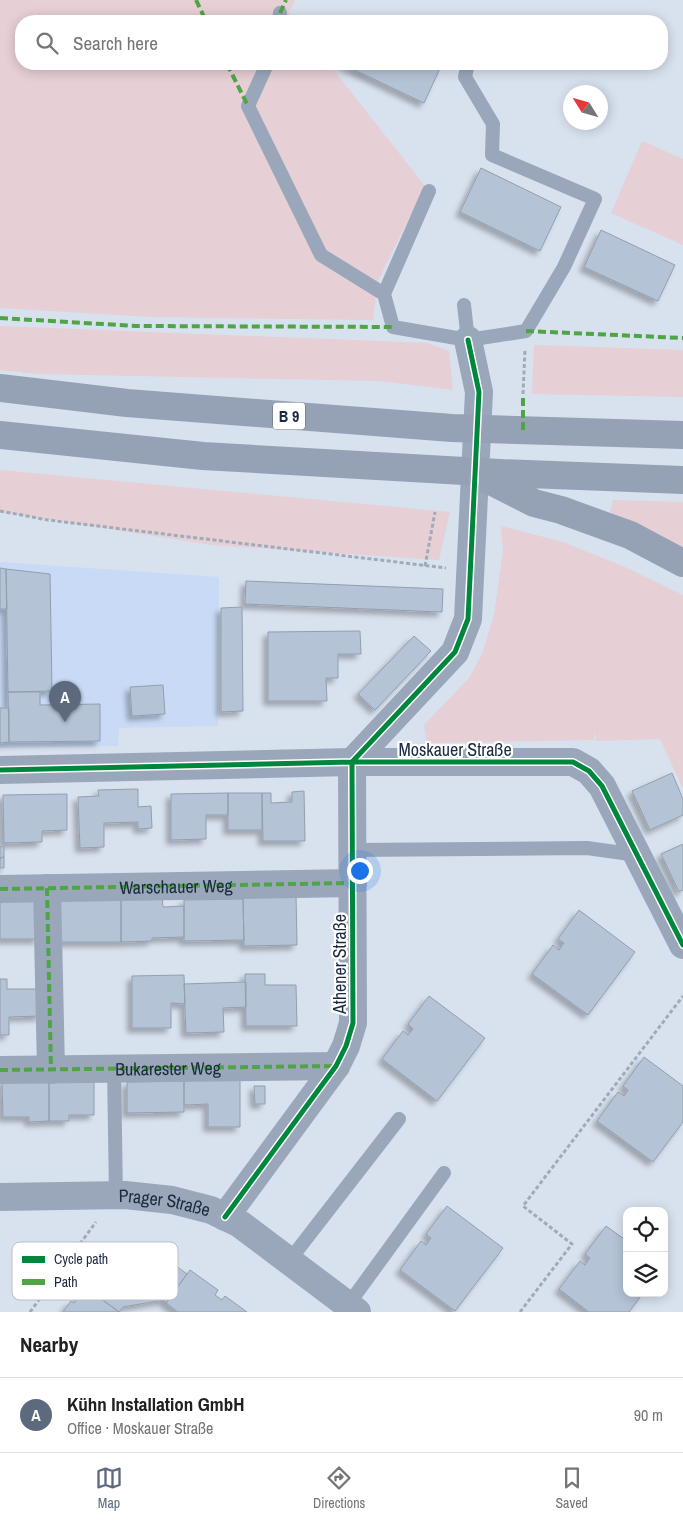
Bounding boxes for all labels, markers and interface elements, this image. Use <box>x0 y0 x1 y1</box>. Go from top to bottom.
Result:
search box <box>15 15 668 70</box>
icon: search <box>33 29 61 57</box>
text: Search here <box>73 30 158 56</box>
north arrow <box>563 85 608 130</box>
road number: B 9 <box>273 402 305 430</box>
pin: A <box>49 681 81 722</box>
street label: Moskauer Straße <box>398 737 512 762</box>
your location <box>347 858 373 884</box>
street label: Warschauer Weg <box>119 873 234 899</box>
street label: Athener Straße <box>327 914 352 1015</box>
street label: Bukarester Weg <box>115 1055 222 1081</box>
street label: Prager Straße <box>118 1182 213 1222</box>
map controls <box>623 1207 668 1297</box>
button: locate <box>623 1207 668 1252</box>
legend <box>12 1242 178 1300</box>
text: Cycle path <box>54 1250 108 1268</box>
button: layers <box>623 1252 668 1297</box>
text: Path <box>54 1273 78 1291</box>
text: Nearby <box>20 1330 78 1359</box>
text: Kühn Installation GmbH <box>67 1391 244 1417</box>
text: A <box>31 1404 41 1426</box>
text: 90 m <box>634 1404 663 1426</box>
text: Office · Moskauer Straße <box>67 1417 213 1439</box>
tab: Map <box>95 1464 123 1512</box>
tab: Directions <box>313 1464 365 1512</box>
tab: Saved <box>555 1464 588 1512</box>

